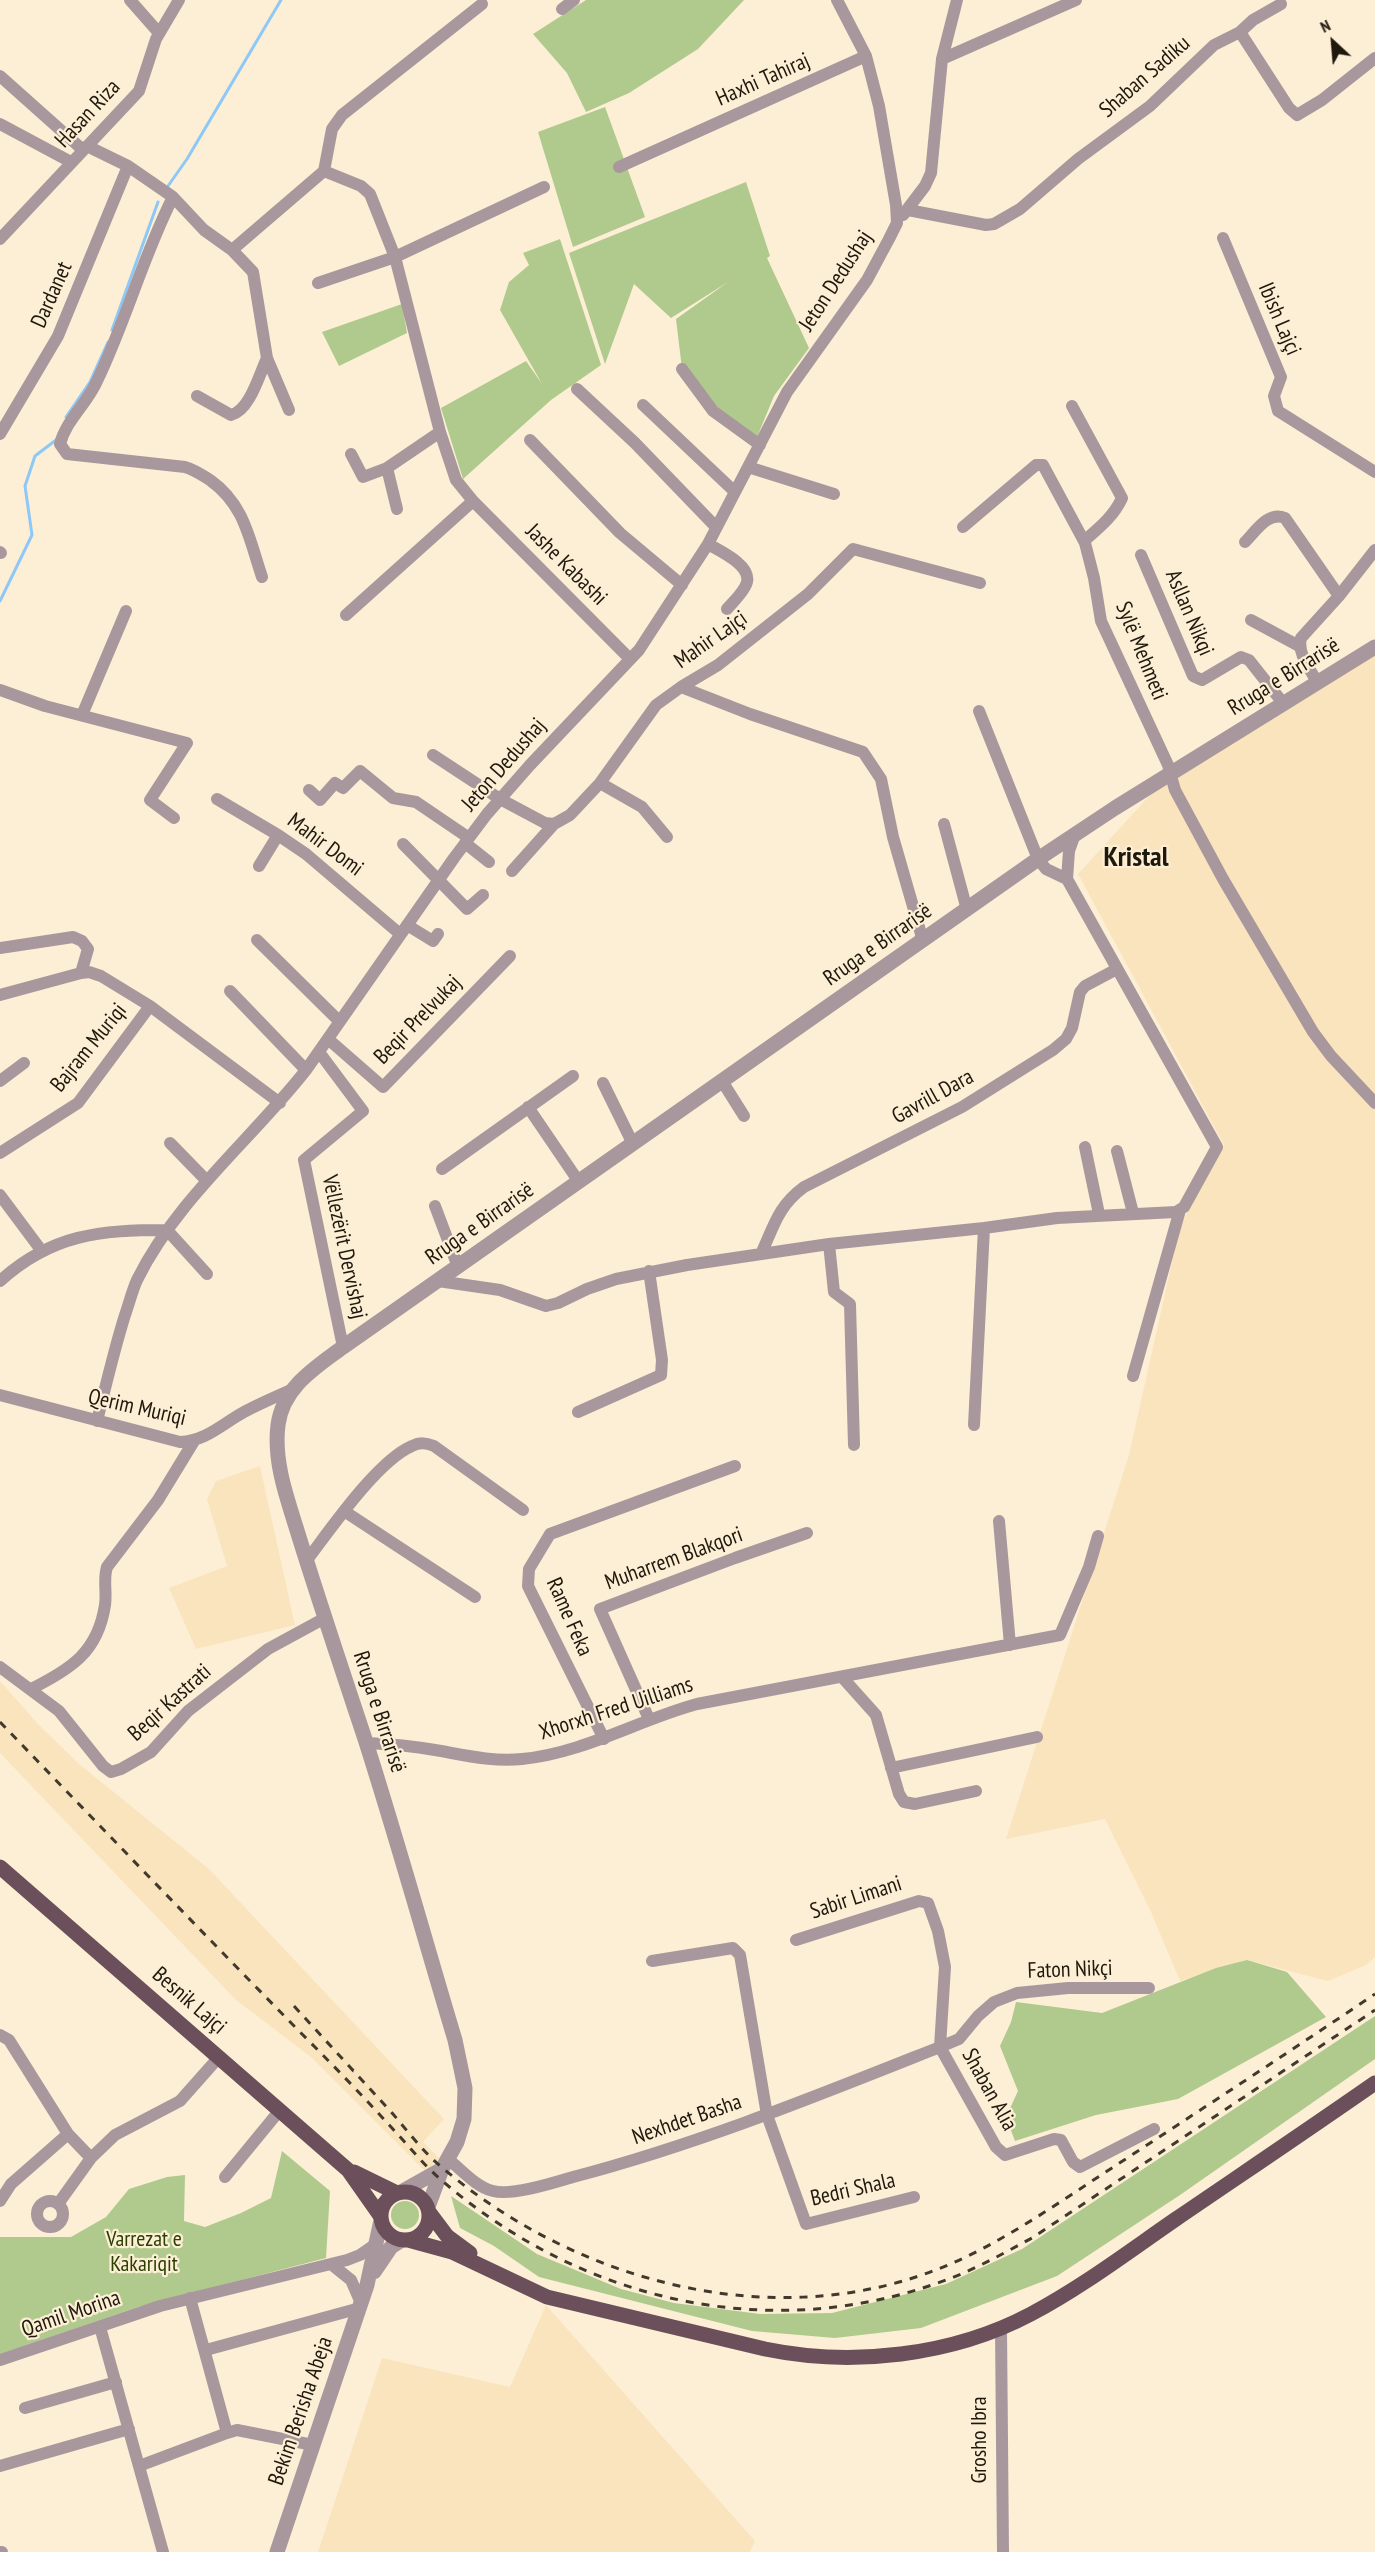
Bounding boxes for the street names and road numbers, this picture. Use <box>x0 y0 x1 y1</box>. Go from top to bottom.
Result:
street label: Shaban Sadiku <box>1094 31 1196 123</box>
street label: Haxhi Tahiraj <box>712 48 814 112</box>
street label: Hasan Riza <box>50 75 126 153</box>
street label: Jeton Dedushaj <box>794 226 878 336</box>
street label: Dardanet <box>26 258 78 332</box>
street label: Ibish Lajçi <box>1252 279 1306 359</box>
street label: Jashe Kabashi <box>520 519 612 611</box>
street label: Asllan Nikqi <box>1159 566 1219 660</box>
street label: Sylë Mehmeti <box>1109 598 1173 704</box>
street label: Mahir Lajçi <box>669 605 753 675</box>
street label: Rruga e Birrarisë <box>1224 632 1344 722</box>
street label: Jeton Dedushaj <box>456 713 552 817</box>
street label: Mahir Domi <box>282 808 368 882</box>
street label: Rruga e Birrarisë <box>819 898 937 992</box>
street label: Beqir Prelvukaj <box>369 970 467 1070</box>
street label: Bajram Muriqi <box>45 998 133 1098</box>
street label: Gavrill Dara <box>888 1064 978 1130</box>
street label: Vëllezërit Dervishaj <box>316 1173 372 1321</box>
street label: Rruga e Birrarisë <box>421 1177 539 1271</box>
street label: Qerim Muriqi <box>86 1384 188 1432</box>
street label: Muharrem Blakqori <box>602 1522 746 1596</box>
street label: Rame Feka <box>540 1574 598 1660</box>
street label: Rruga e Birrarisë <box>347 1648 411 1776</box>
street label: Beqir Kastrati <box>123 1659 217 1747</box>
street label: Xhorxh Fred Uilliams <box>536 1672 696 1746</box>
street label: Sabir Limani <box>807 1871 905 1925</box>
street label: Faton Nikçi <box>1027 1955 1113 1985</box>
street label: Besnik Lajçi <box>147 1962 231 2040</box>
street label: Shaban Alia <box>956 2044 1022 2136</box>
street label: Nexhdet Basha <box>629 2089 745 2151</box>
street label: Bedri Shala <box>808 2167 898 2213</box>
street label: Qamil Morina <box>18 2285 124 2343</box>
street label: Bekim Berisha Abeja <box>263 2333 339 2489</box>
street label: Grosho Ibra <box>967 2396 993 2484</box>

